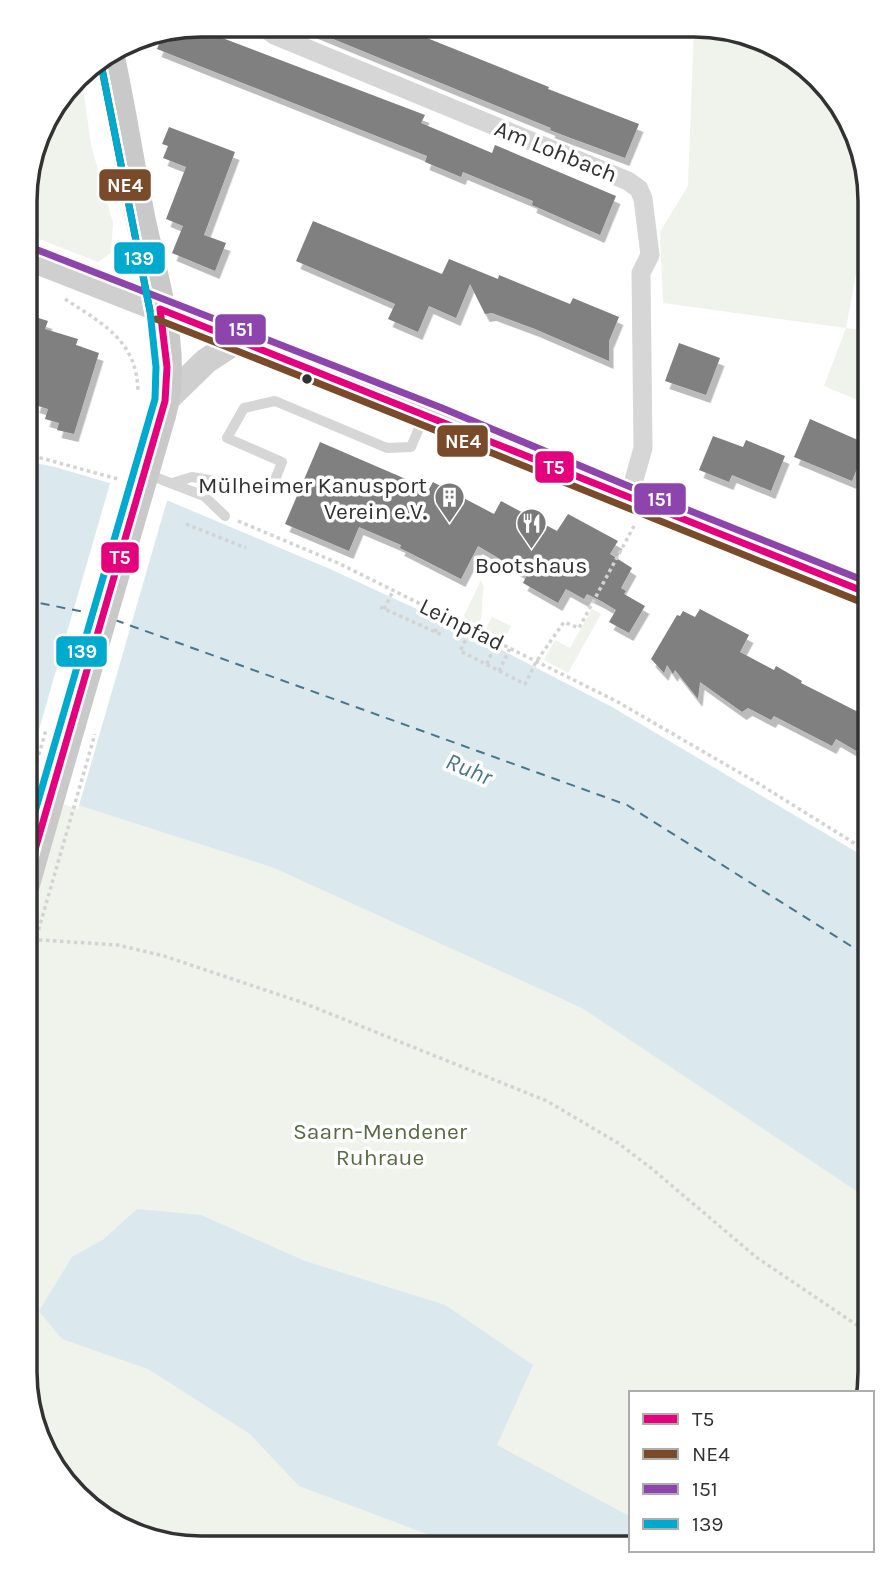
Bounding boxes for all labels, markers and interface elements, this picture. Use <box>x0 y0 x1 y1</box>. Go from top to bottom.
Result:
street label: Am Lohbach <box>491 115 621 188</box>
line badge: NE4 <box>98 168 152 202</box>
text: NE4 <box>107 175 144 197</box>
line badge: 139 <box>113 241 166 275</box>
text: 139 <box>124 248 154 270</box>
line badge: 151 <box>214 313 267 346</box>
text: 151 <box>229 319 253 341</box>
unlabelled marker <box>300 372 314 386</box>
line badge: NE4 <box>436 424 489 458</box>
text: NE4 <box>445 431 482 453</box>
line badge: T5 <box>534 450 575 484</box>
text: T5 <box>543 457 565 479</box>
place label: Mülheimer Kanusport Verein e.V. <box>198 472 427 525</box>
building icon: Mülheimer Kanusport Verein e.V. <box>433 481 467 525</box>
line badge: 151 <box>633 482 687 516</box>
text: 151 <box>648 489 672 511</box>
restaurant icon: Bootshaus <box>514 507 548 551</box>
line badge: T5 <box>100 541 140 574</box>
text: T5 <box>109 547 131 569</box>
place label: Bootshaus <box>475 552 587 579</box>
street label: Leinpfad <box>415 592 509 657</box>
line badge: 139 <box>55 635 108 668</box>
text: 139 <box>67 641 97 663</box>
water label: Ruhr <box>442 747 497 791</box>
park label: Saarn-Mendener Ruhraue <box>293 1118 468 1171</box>
legend <box>629 1391 874 1552</box>
text: T5 <box>692 1407 714 1431</box>
text: NE4 <box>692 1442 730 1466</box>
text: 151 <box>692 1477 718 1501</box>
text: 139 <box>692 1512 724 1536</box>

